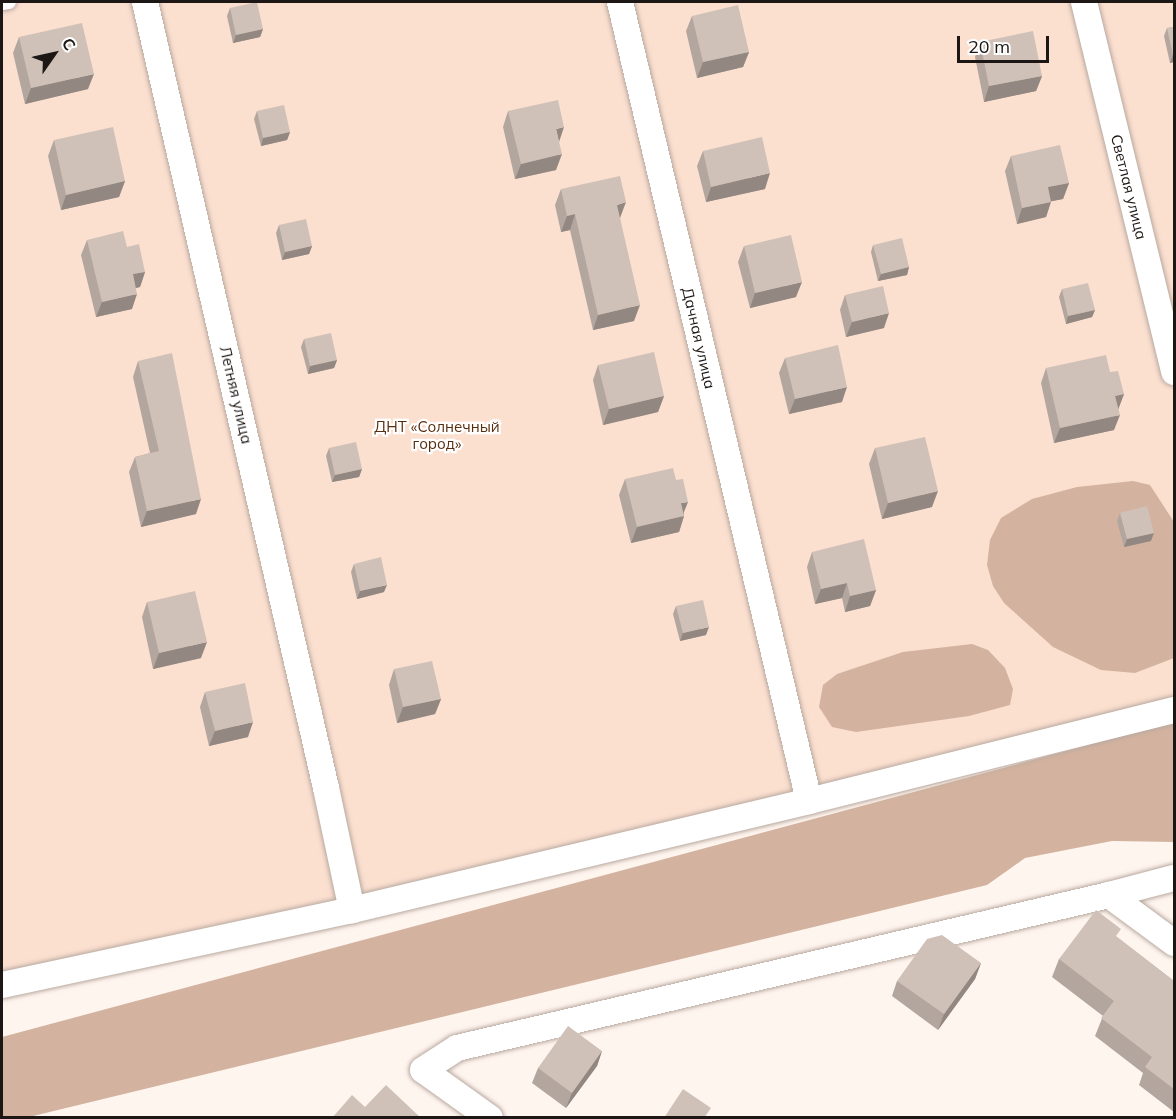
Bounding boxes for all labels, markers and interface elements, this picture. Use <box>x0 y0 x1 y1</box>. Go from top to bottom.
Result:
north arrow <box>24 24 84 84</box>
scale bar <box>960 24 1052 62</box>
text: С <box>58 34 80 54</box>
text: 20 m <box>968 35 1010 58</box>
street label: Светлая улица <box>1107 133 1151 241</box>
street label: Дачная улица <box>679 286 719 390</box>
street label: Летняя улица <box>216 344 256 446</box>
park label: ДНТ «Солнечный город» <box>374 417 500 452</box>

